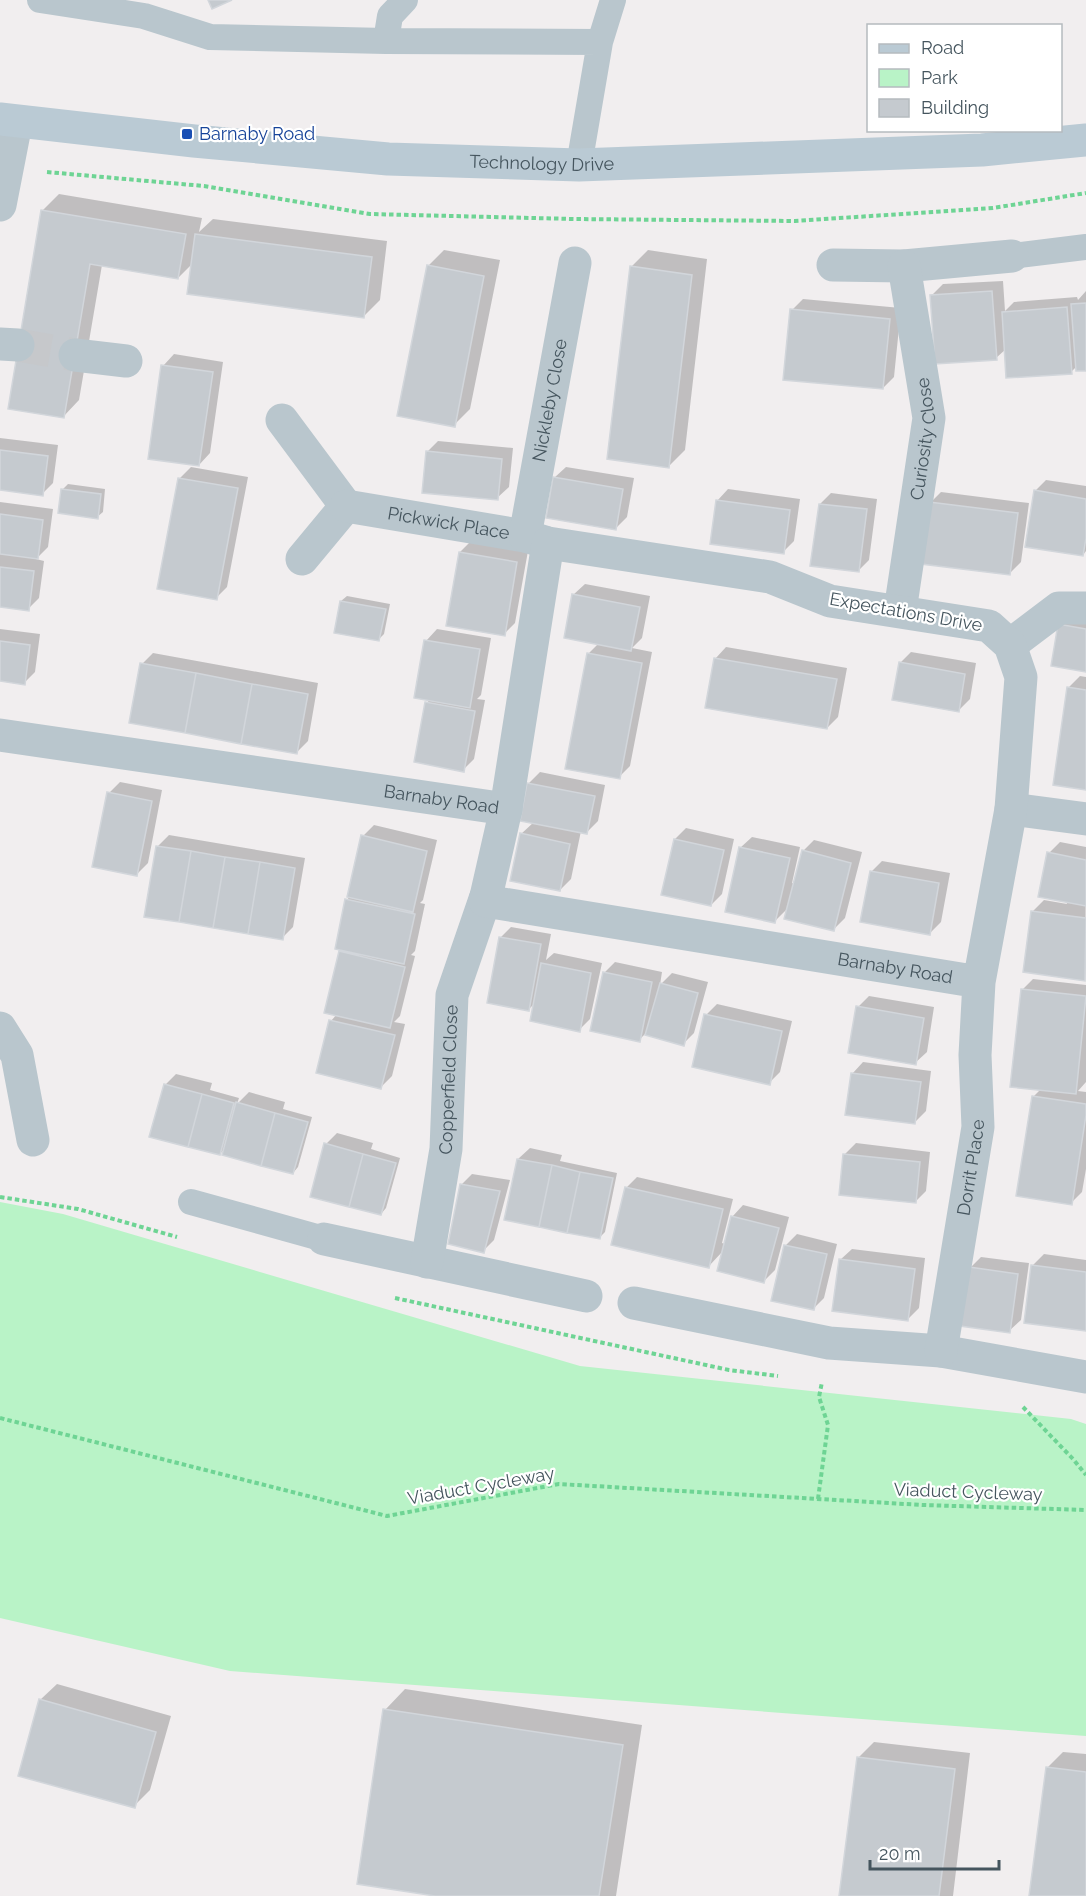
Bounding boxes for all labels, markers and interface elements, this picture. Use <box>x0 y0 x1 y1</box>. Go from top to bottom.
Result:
legend <box>867 24 1062 132</box>
text: Road <box>921 37 964 58</box>
text: Park <box>921 67 958 88</box>
text: Building <box>921 97 989 118</box>
place label: Barnaby Road <box>199 123 315 144</box>
marker: Barnaby Road <box>180 127 194 141</box>
street label: Technology Drive <box>469 151 615 175</box>
street label: Nickleby Close <box>528 337 571 463</box>
street label: Curiosity Close <box>906 376 940 502</box>
street label: Pickwick Place <box>386 502 512 543</box>
street label: Expectations Drive <box>828 588 985 635</box>
street label: Barnaby Road <box>382 780 500 818</box>
street label: Barnaby Road <box>836 948 954 988</box>
street label: Copperfield Close <box>435 1004 462 1155</box>
street label: Dorrit Place <box>953 1119 988 1217</box>
street label: Viaduct Cycleway <box>406 1462 556 1509</box>
street label: Viaduct Cycleway <box>893 1478 1043 1505</box>
scale bar <box>870 1833 999 1871</box>
text: 20 m <box>879 1843 921 1864</box>

